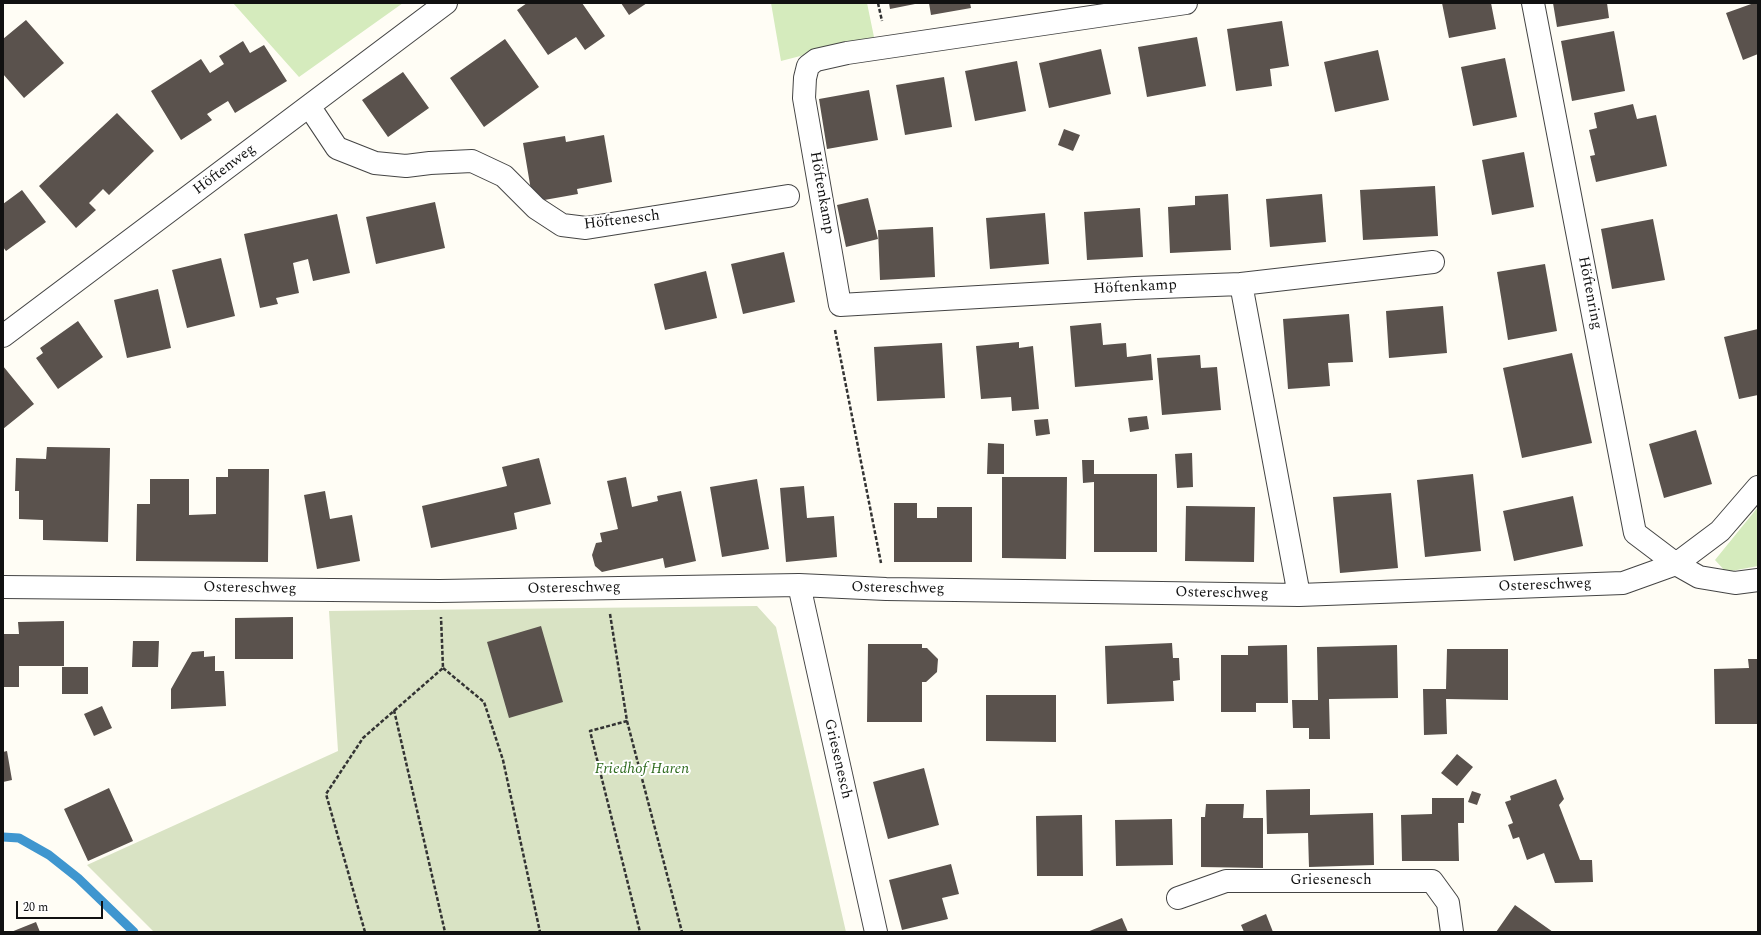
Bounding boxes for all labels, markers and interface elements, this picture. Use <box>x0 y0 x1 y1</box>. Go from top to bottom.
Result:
street label: Höftenweg <box>190 141 260 199</box>
street label: Höftenkamp <box>805 150 837 236</box>
street label: Höftenesch <box>583 207 661 235</box>
street label: Höftenring <box>1573 255 1605 331</box>
street label: Höftenkamp <box>1093 277 1177 299</box>
street label: Ostereschweg <box>1498 575 1592 597</box>
street label: Ostereschweg <box>203 579 297 599</box>
street label: Ostereschweg <box>527 579 621 599</box>
street label: Ostereschweg <box>851 579 945 599</box>
street label: Ostereschweg <box>1175 584 1269 604</box>
street label: Griesenesch <box>819 717 855 801</box>
park label: Friedhof Haren <box>595 761 689 779</box>
street label: Griesenesch <box>1290 872 1372 890</box>
scale bar <box>18 893 105 919</box>
text: 20 m <box>23 898 48 917</box>

